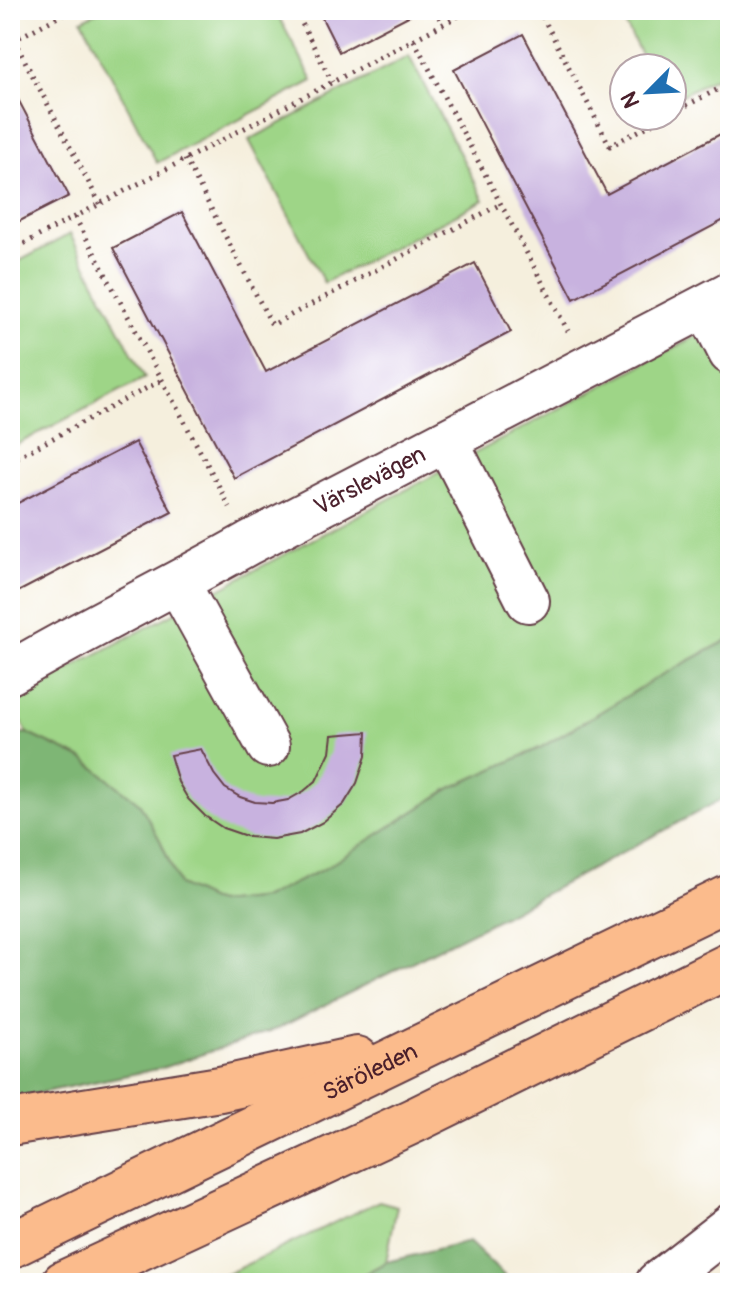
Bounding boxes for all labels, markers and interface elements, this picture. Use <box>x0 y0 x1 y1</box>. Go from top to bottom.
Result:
north arrow <box>608 52 688 132</box>
text: N <box>615 87 646 112</box>
street label: Värslevägen <box>309 440 431 522</box>
street label: Säröleden <box>318 1037 422 1107</box>

